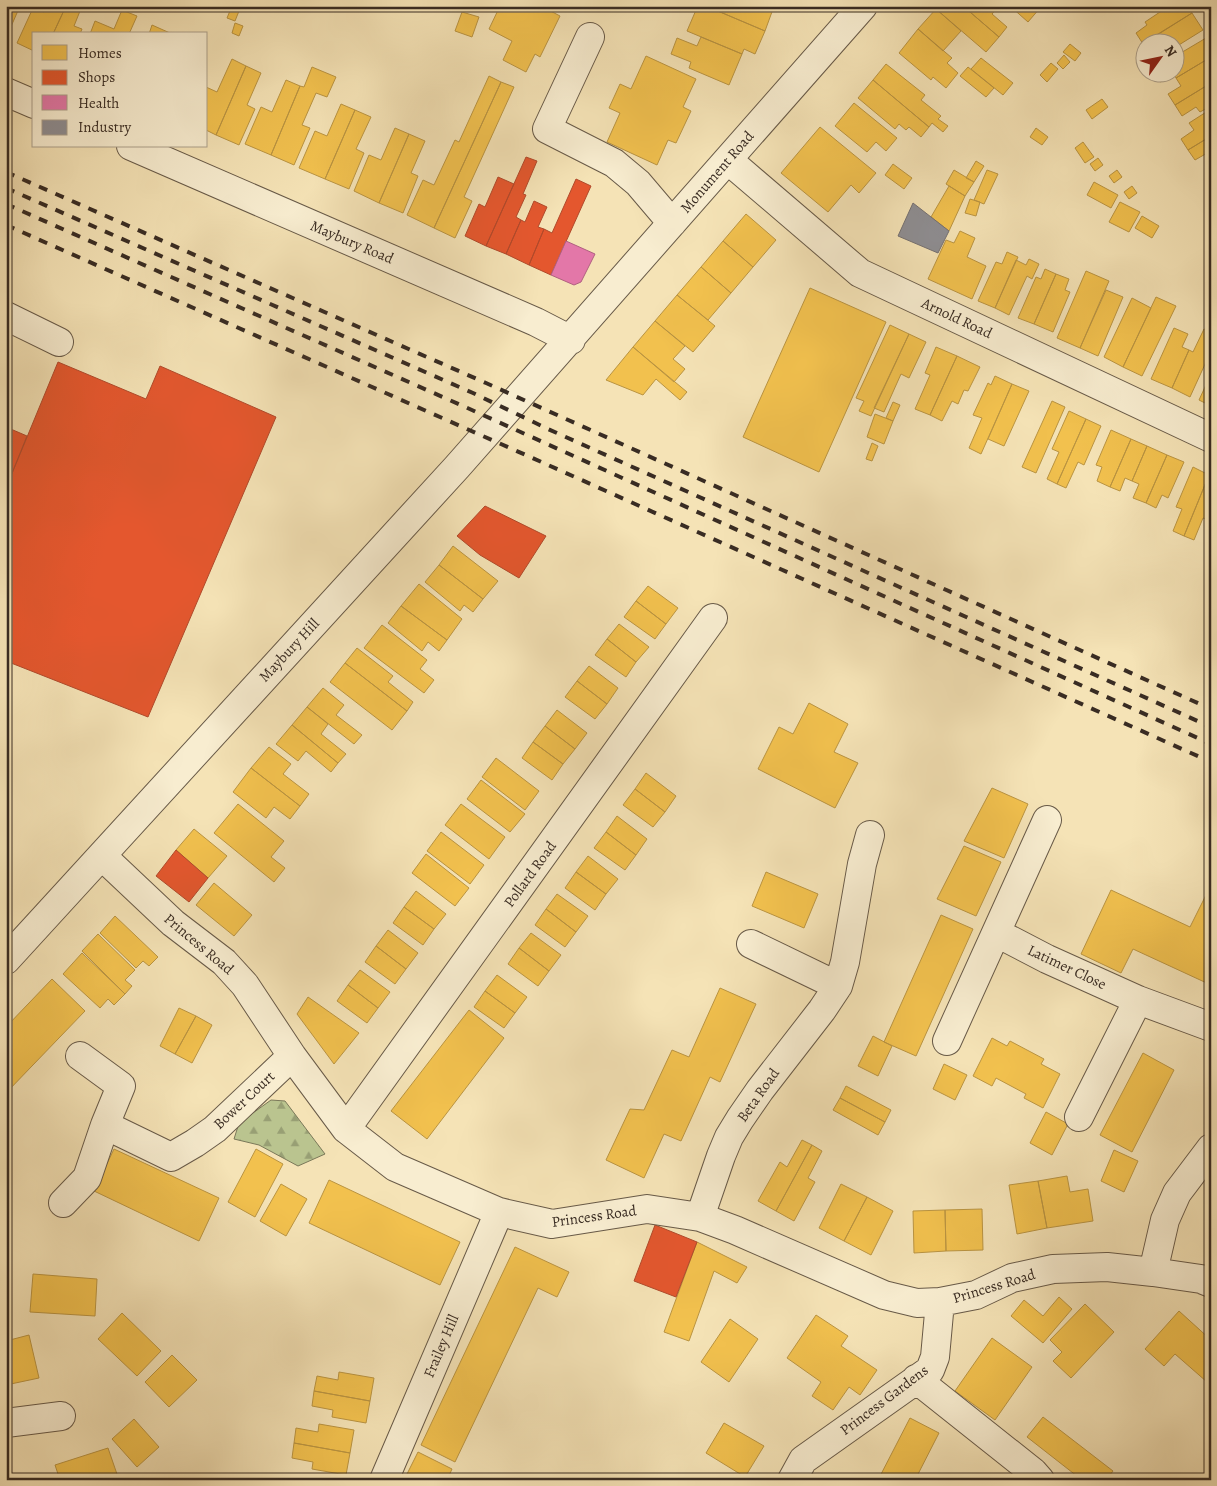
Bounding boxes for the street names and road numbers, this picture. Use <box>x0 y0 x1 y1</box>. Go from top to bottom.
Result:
street label: Monument Road <box>676 126 759 217</box>
street label: Maybury Road <box>307 215 398 269</box>
street label: Arnold Road <box>918 292 996 343</box>
street label: Maybury Hill <box>254 614 324 686</box>
street label: Pollard Road <box>499 836 561 911</box>
street label: Princess Road <box>160 909 239 980</box>
street label: Latimer Close <box>1024 940 1110 994</box>
street label: Beta Road <box>732 1063 784 1126</box>
street label: Bower Court <box>209 1066 279 1134</box>
street label: Princess Road <box>550 1200 639 1232</box>
street label: Princess Road <box>950 1264 1039 1308</box>
street label: Frailey Hill <box>419 1311 463 1381</box>
street label: Princess Gardens <box>836 1360 932 1440</box>

